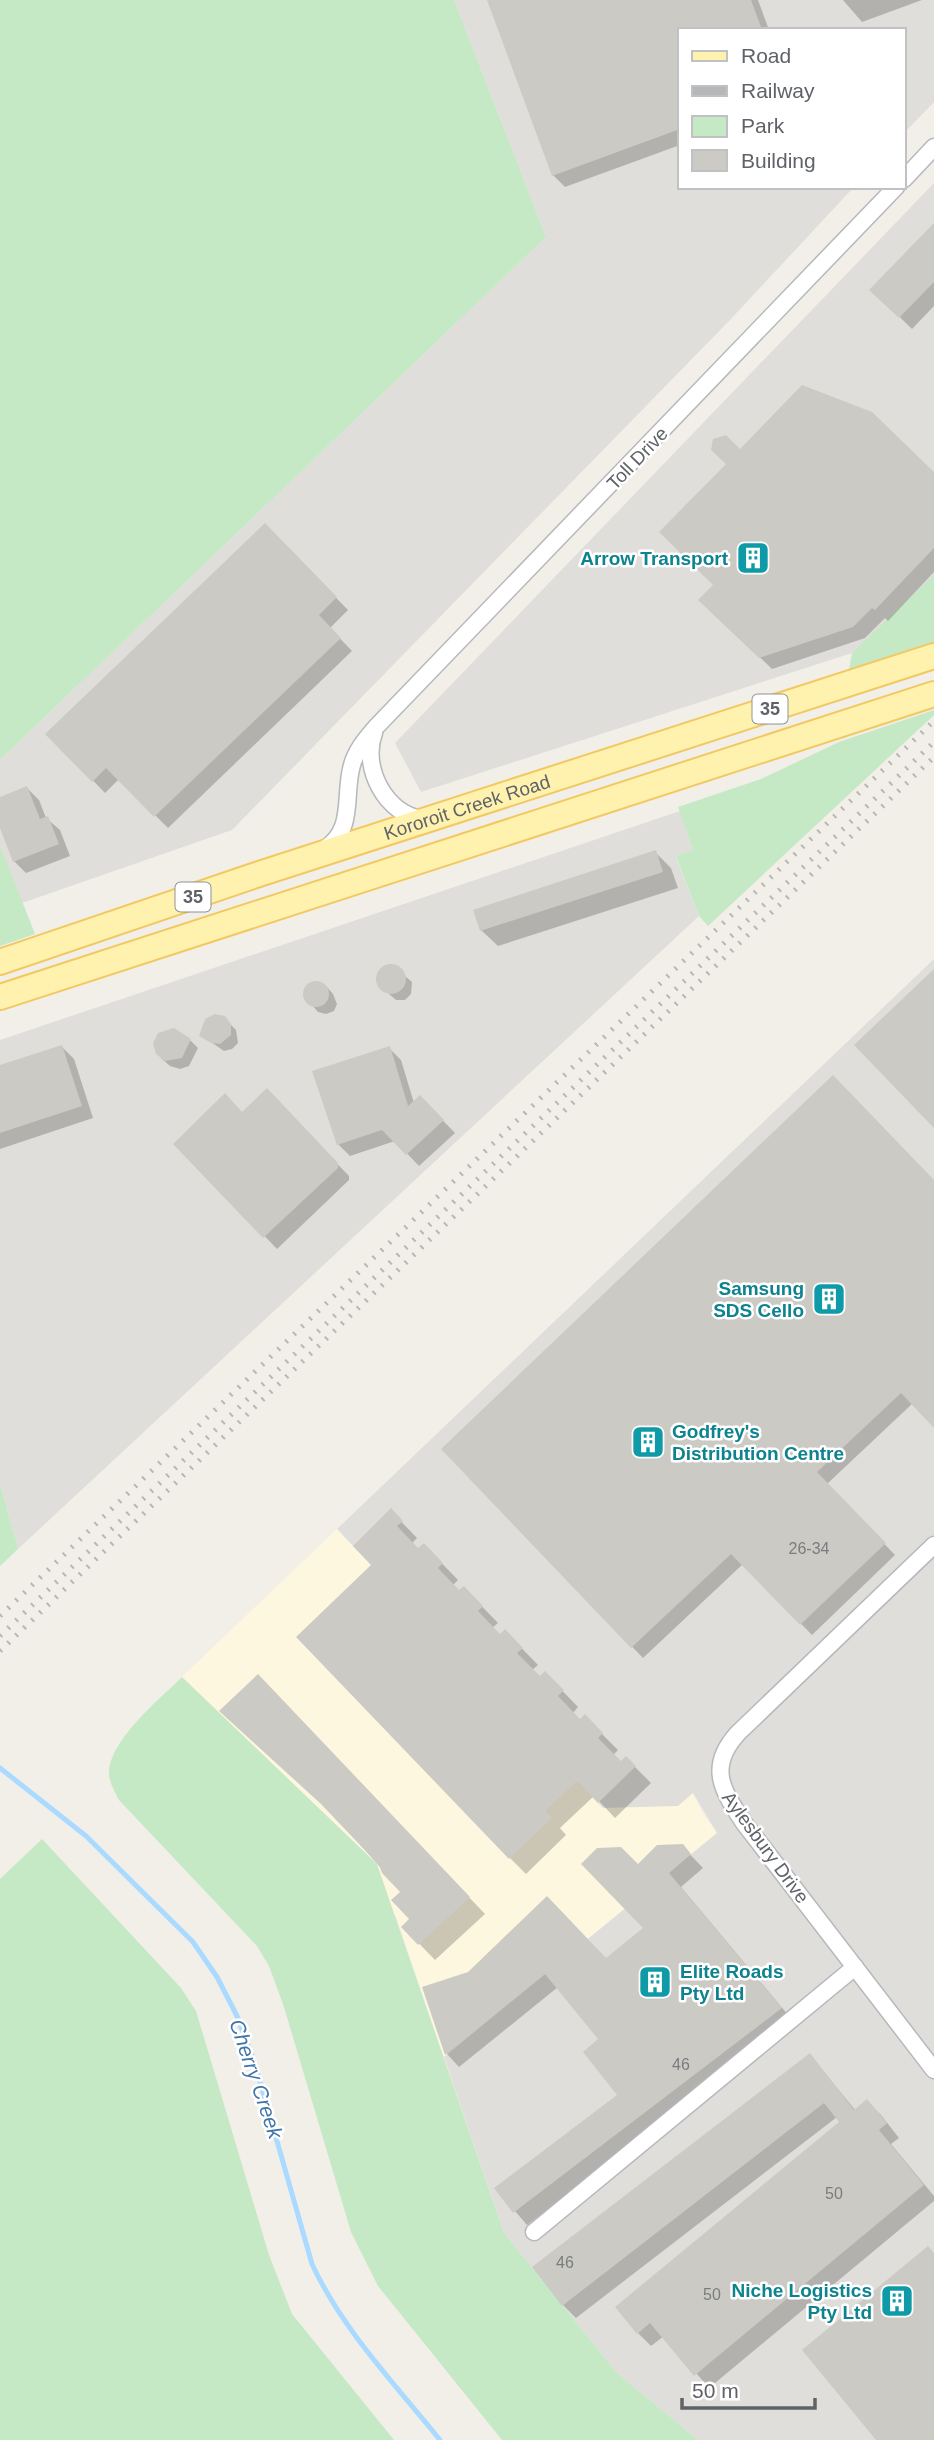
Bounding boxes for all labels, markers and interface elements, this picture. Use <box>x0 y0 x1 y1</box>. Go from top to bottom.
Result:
legend <box>678 28 906 189</box>
text: Road <box>741 44 791 67</box>
text: Railway <box>741 79 815 102</box>
text: Park <box>741 114 785 137</box>
text: Building <box>741 149 816 172</box>
street label: Toll Drive <box>603 423 672 494</box>
building icon: Arrow Transport <box>734 539 772 577</box>
place label: Arrow Transport <box>580 548 729 569</box>
road number: 35 <box>752 694 788 724</box>
street label: Kororoit Creek Road <box>381 771 553 844</box>
road number: 35 <box>176 882 210 912</box>
place label: Samsung SDS Cello <box>713 1278 804 1321</box>
building icon: Samsung SDS Cello <box>810 1280 848 1318</box>
place label: Godfrey's Distribution Centre <box>672 1421 844 1464</box>
building icon: Godfrey's Distribution Centre <box>629 1423 667 1461</box>
house number: 26-34 <box>789 1540 830 1557</box>
street label: Aylesbury Drive <box>718 1787 813 1907</box>
place label: Elite Roads Pty Ltd <box>680 1961 783 2004</box>
building icon: Elite Roads Pty Ltd <box>636 1963 674 2001</box>
water label: Cherry Creek <box>225 2016 288 2143</box>
house number: 46 <box>672 2056 690 2073</box>
house number: 50 <box>825 2185 843 2202</box>
house number: 46 <box>556 2254 574 2271</box>
place label: Niche Logistics Pty Ltd <box>732 2280 872 2323</box>
building icon: Niche Logistics Pty Ltd <box>878 2282 916 2320</box>
house number: 50 <box>703 2286 721 2303</box>
scale bar <box>682 2366 815 2410</box>
text: 50 m <box>692 2379 739 2402</box>

